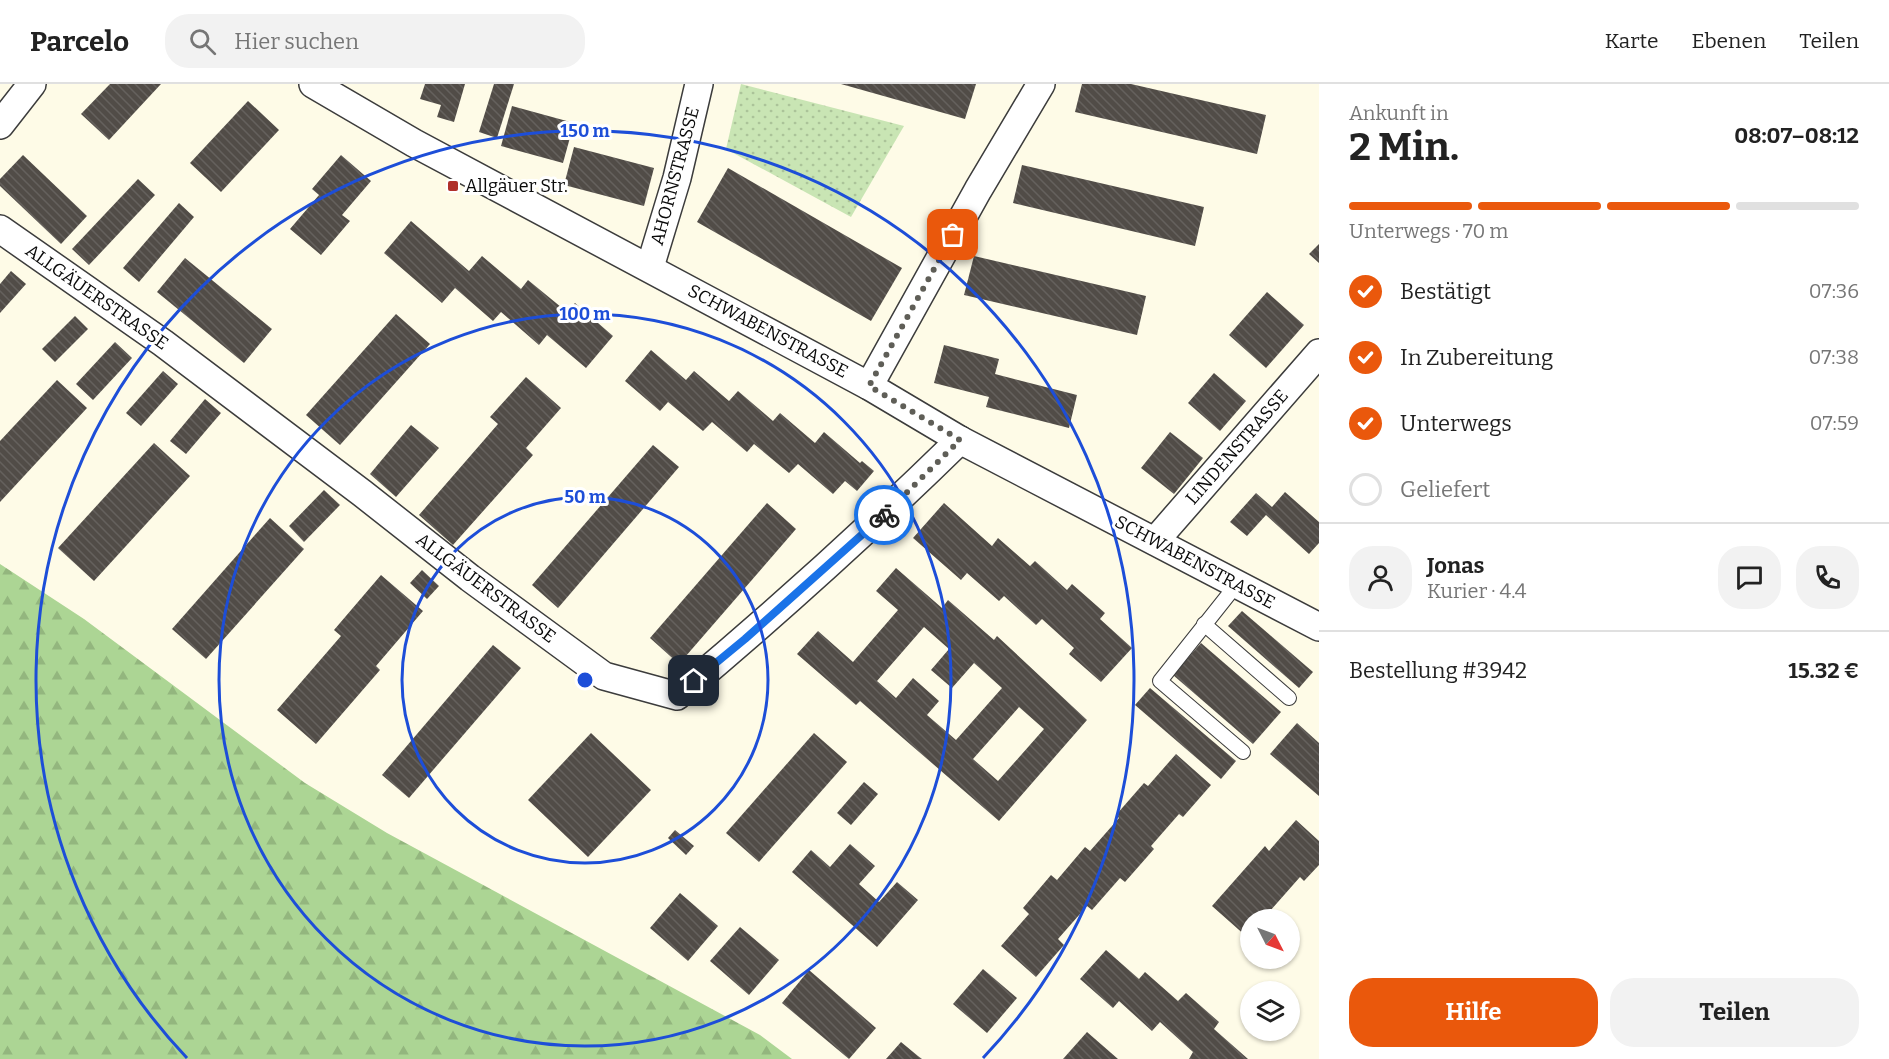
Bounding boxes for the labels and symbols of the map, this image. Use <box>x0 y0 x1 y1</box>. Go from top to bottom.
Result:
street label: AHORNSTRASSE <box>646 104 704 248</box>
text: 150 m <box>560 120 610 142</box>
place label: Allgäuer Str. <box>465 175 568 197</box>
marker: Allgäuer Str. <box>446 179 460 193</box>
pin <box>927 209 978 260</box>
street label: ALLGÄUERSTRASSE <box>21 239 173 355</box>
street label: SCHWABENSTRASSE <box>684 279 852 383</box>
text: 100 m <box>559 303 611 325</box>
street label: LINDENSTRASSE <box>1181 385 1293 509</box>
courier <box>854 485 914 545</box>
text: 50 m <box>564 486 606 508</box>
street label: SCHWABENSTRASSE <box>1111 510 1279 614</box>
street label: ALLGÄUERSTRASSE <box>412 528 560 648</box>
pin <box>668 655 719 706</box>
centre of rings <box>575 670 595 690</box>
north arrow <box>1240 909 1300 969</box>

